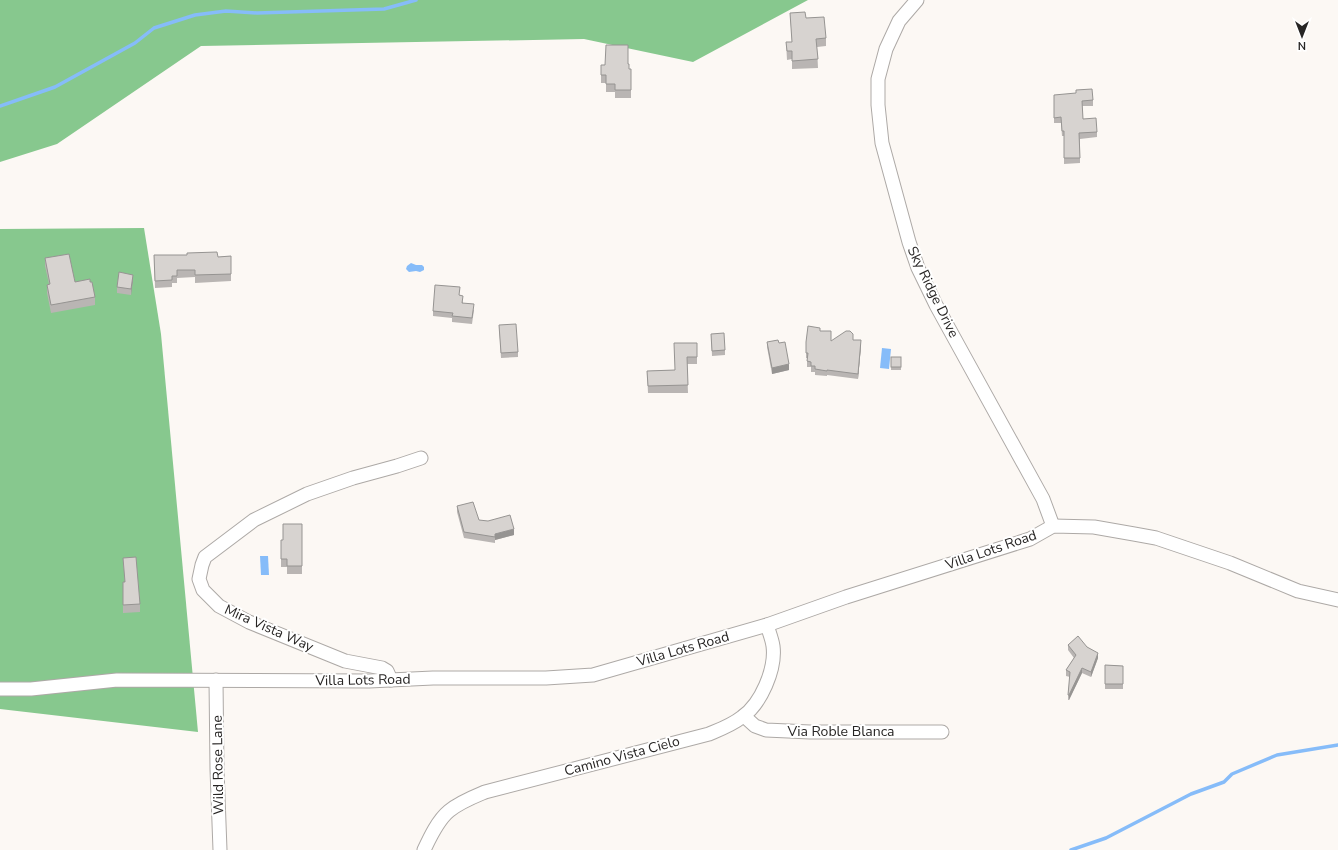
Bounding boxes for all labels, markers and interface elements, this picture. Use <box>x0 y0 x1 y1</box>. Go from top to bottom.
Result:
north arrow <box>1282 16 1322 56</box>
text: N <box>1298 38 1306 53</box>
street label: Sky Ridge Drive <box>903 243 963 341</box>
street label: Villa Lots Road <box>942 526 1039 575</box>
street label: Mira Vista Way <box>221 600 317 656</box>
street label: Villa Lots Road <box>634 627 731 672</box>
street label: Villa Lots Road <box>314 670 411 690</box>
street label: Wild Rose Lane <box>208 715 228 815</box>
street label: Via Roble Blanca <box>786 722 895 741</box>
street label: Camino Vista Cielo <box>562 731 682 781</box>

